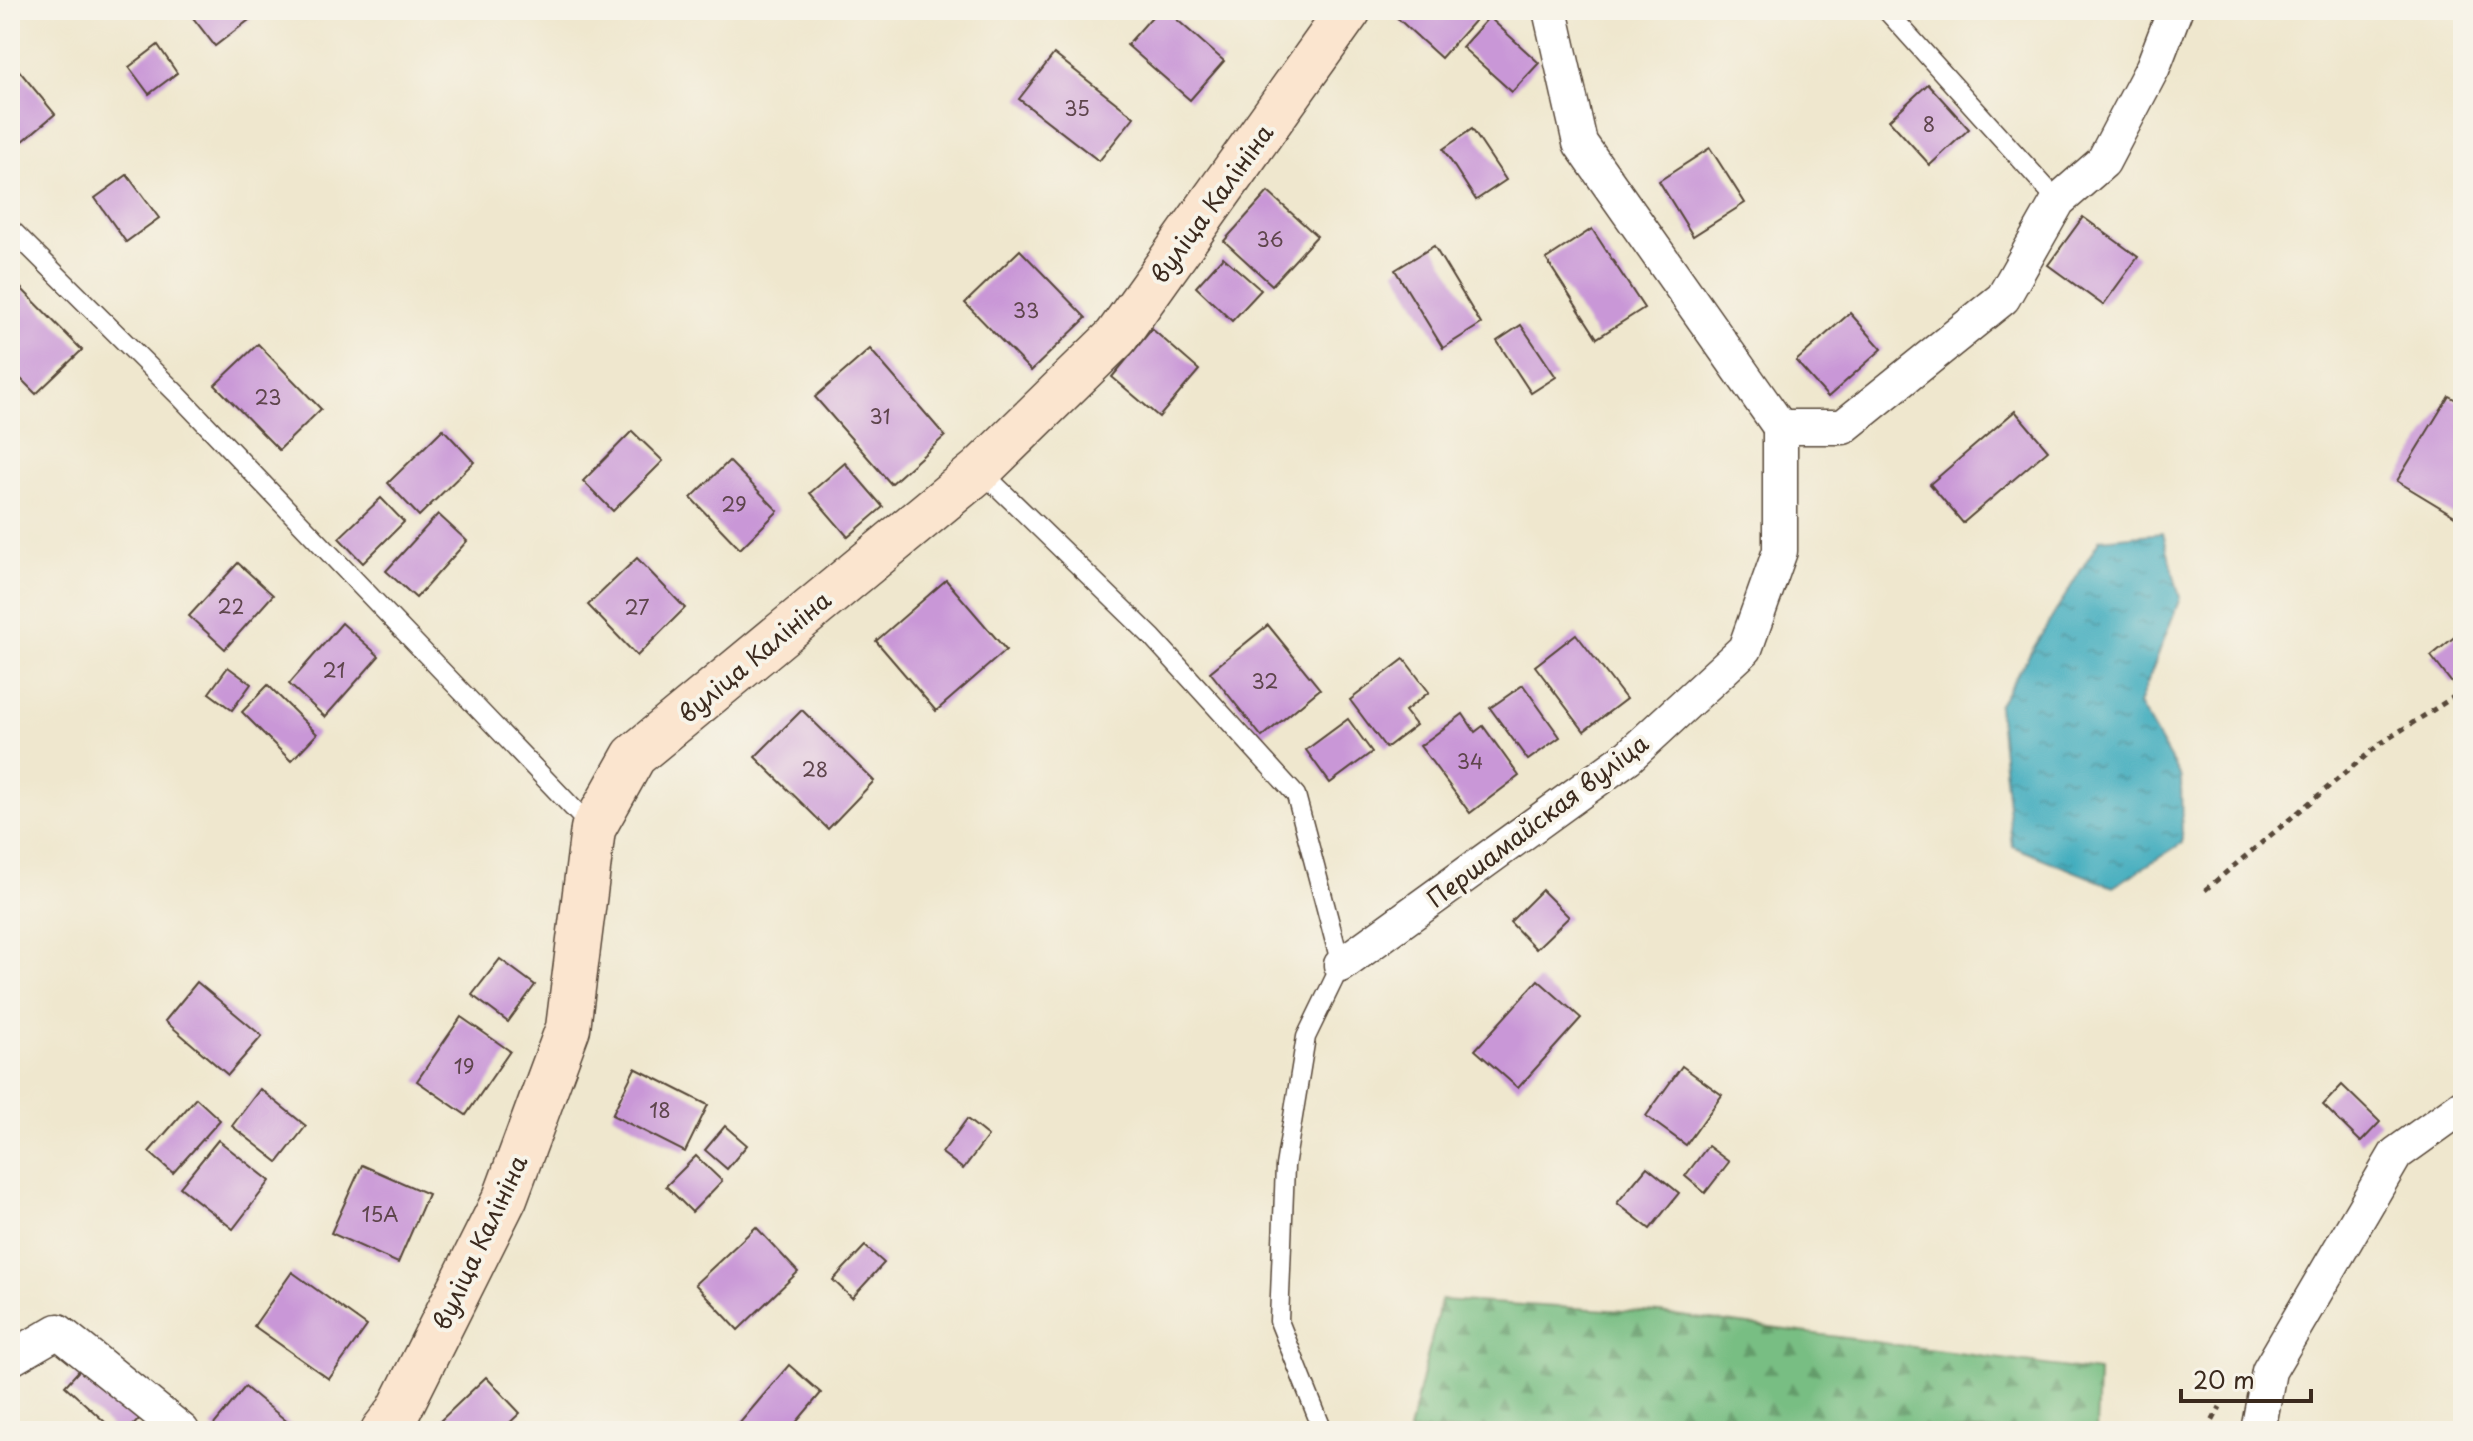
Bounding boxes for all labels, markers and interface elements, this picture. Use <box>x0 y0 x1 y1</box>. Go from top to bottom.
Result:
house number: 35 <box>1064 93 1090 123</box>
house number: 8 <box>1923 109 1935 139</box>
street label: вуліца Калініна <box>1141 116 1281 290</box>
house number: 36 <box>1256 224 1284 254</box>
house number: 33 <box>1013 295 1039 325</box>
house number: 23 <box>254 382 282 412</box>
house number: 31 <box>870 401 890 431</box>
house number: 29 <box>721 489 747 519</box>
street label: вуліца Калініна <box>670 581 838 731</box>
house number: 22 <box>218 591 244 621</box>
house number: 27 <box>625 592 649 622</box>
house number: 21 <box>322 655 346 685</box>
house number: 32 <box>1252 666 1278 696</box>
street label: Першамайская вуліца <box>1419 724 1656 915</box>
house number: 34 <box>1457 746 1483 776</box>
house number: 28 <box>802 754 828 784</box>
house number: 19 <box>454 1051 474 1081</box>
house number: 18 <box>649 1095 671 1125</box>
street label: вуліца Калініна <box>423 1149 535 1335</box>
house number: 15А <box>361 1199 399 1229</box>
scale bar <box>2181 1353 2311 1403</box>
text: 20 m <box>2193 1361 2255 1397</box>

